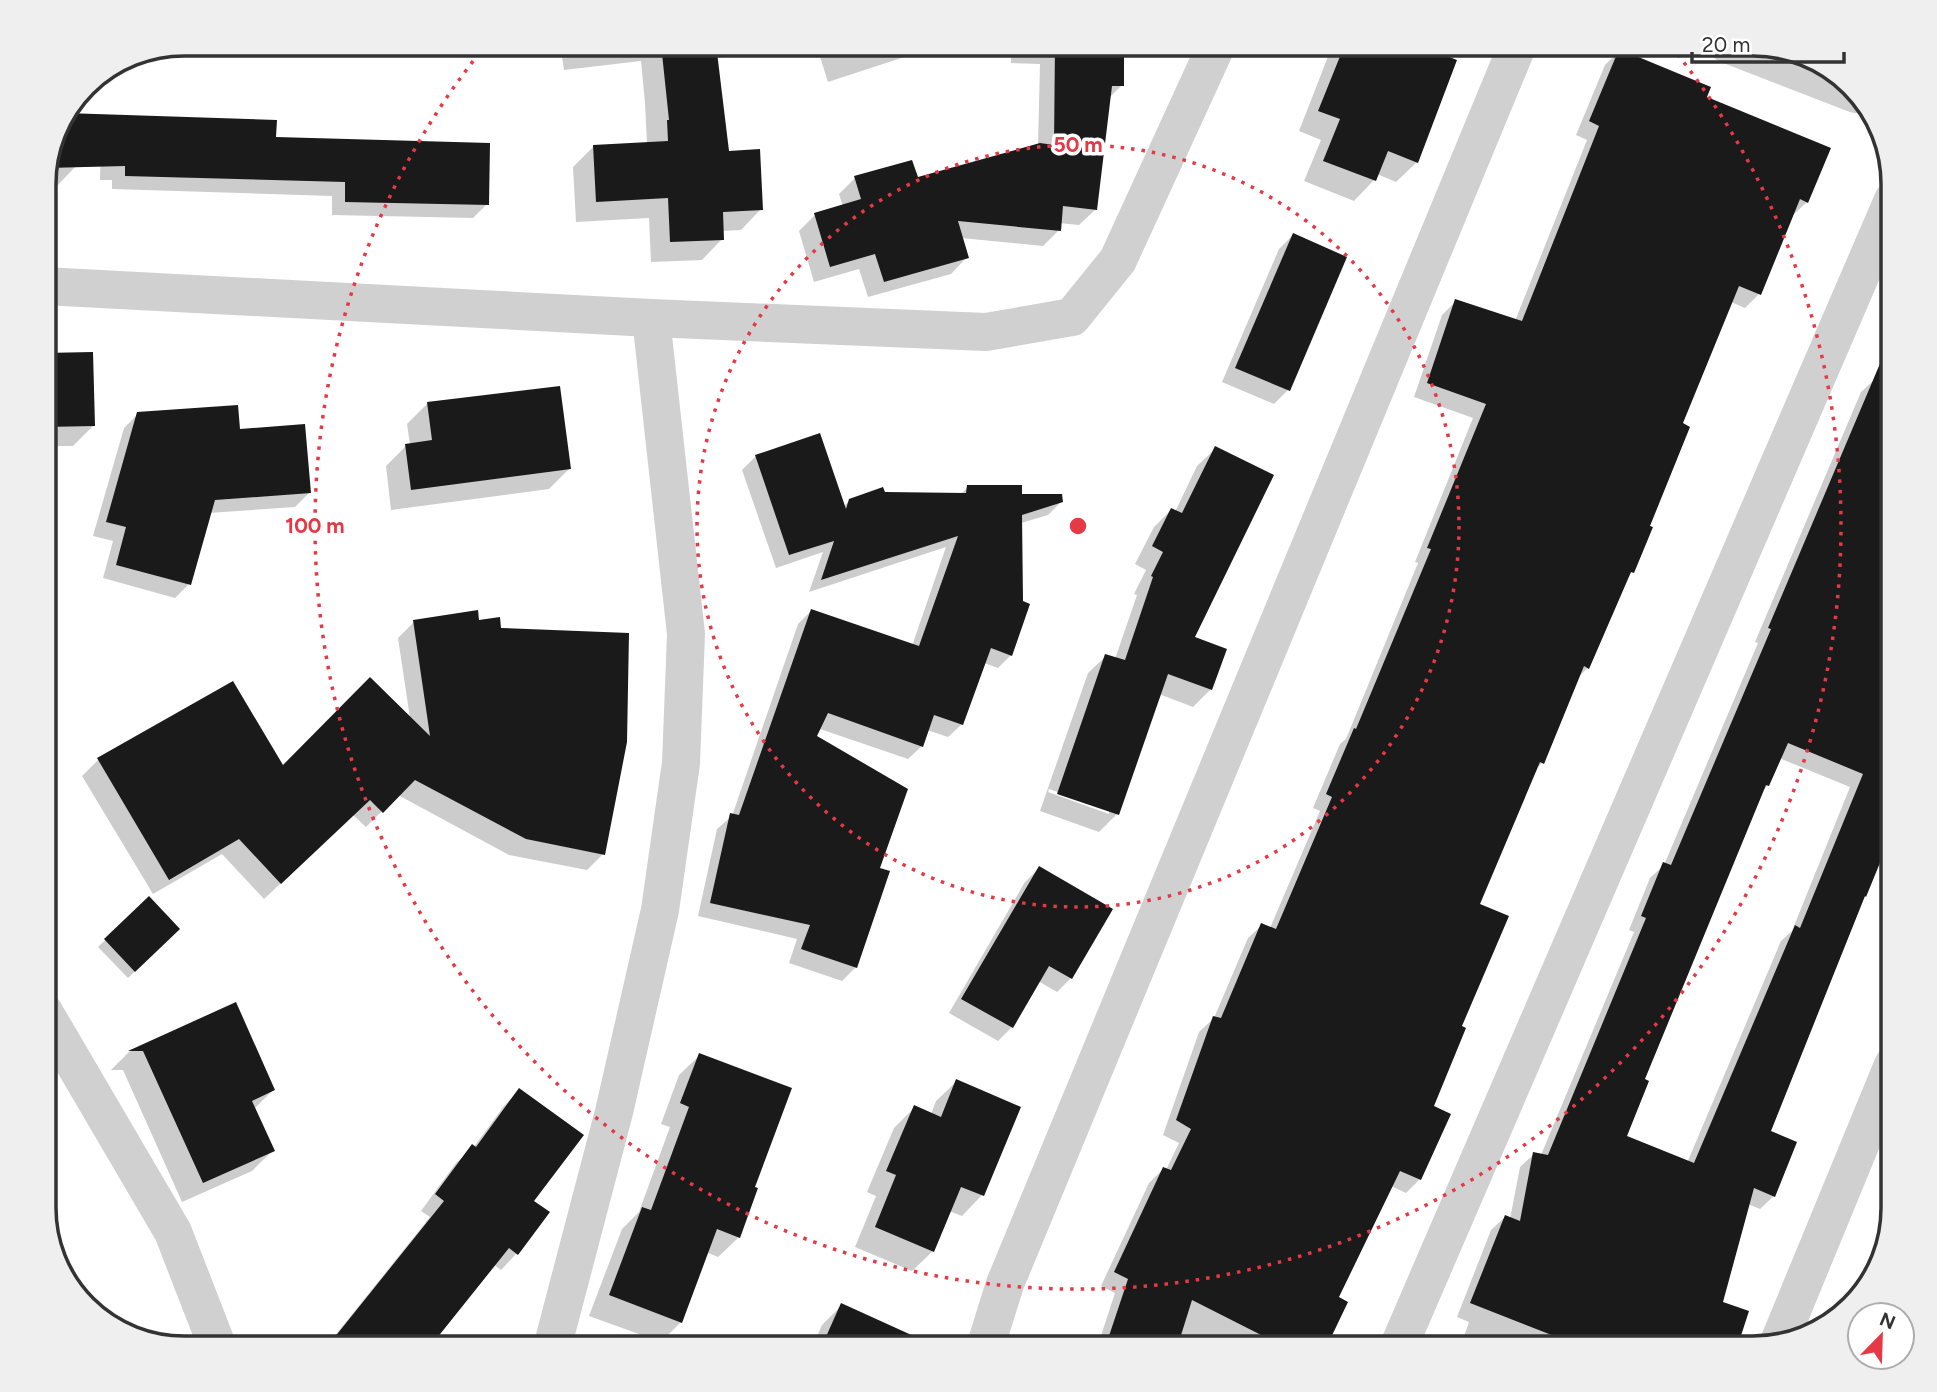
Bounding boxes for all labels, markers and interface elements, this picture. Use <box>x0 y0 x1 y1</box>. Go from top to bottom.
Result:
scale bar <box>1692 21 1844 65</box>
text: 20 m <box>1702 32 1750 57</box>
text: 50 m <box>1053 132 1103 157</box>
text: 100 m <box>285 513 345 538</box>
centre of rings <box>1066 514 1090 538</box>
north arrow <box>1846 1301 1916 1371</box>
text: N <box>1876 1307 1899 1334</box>

